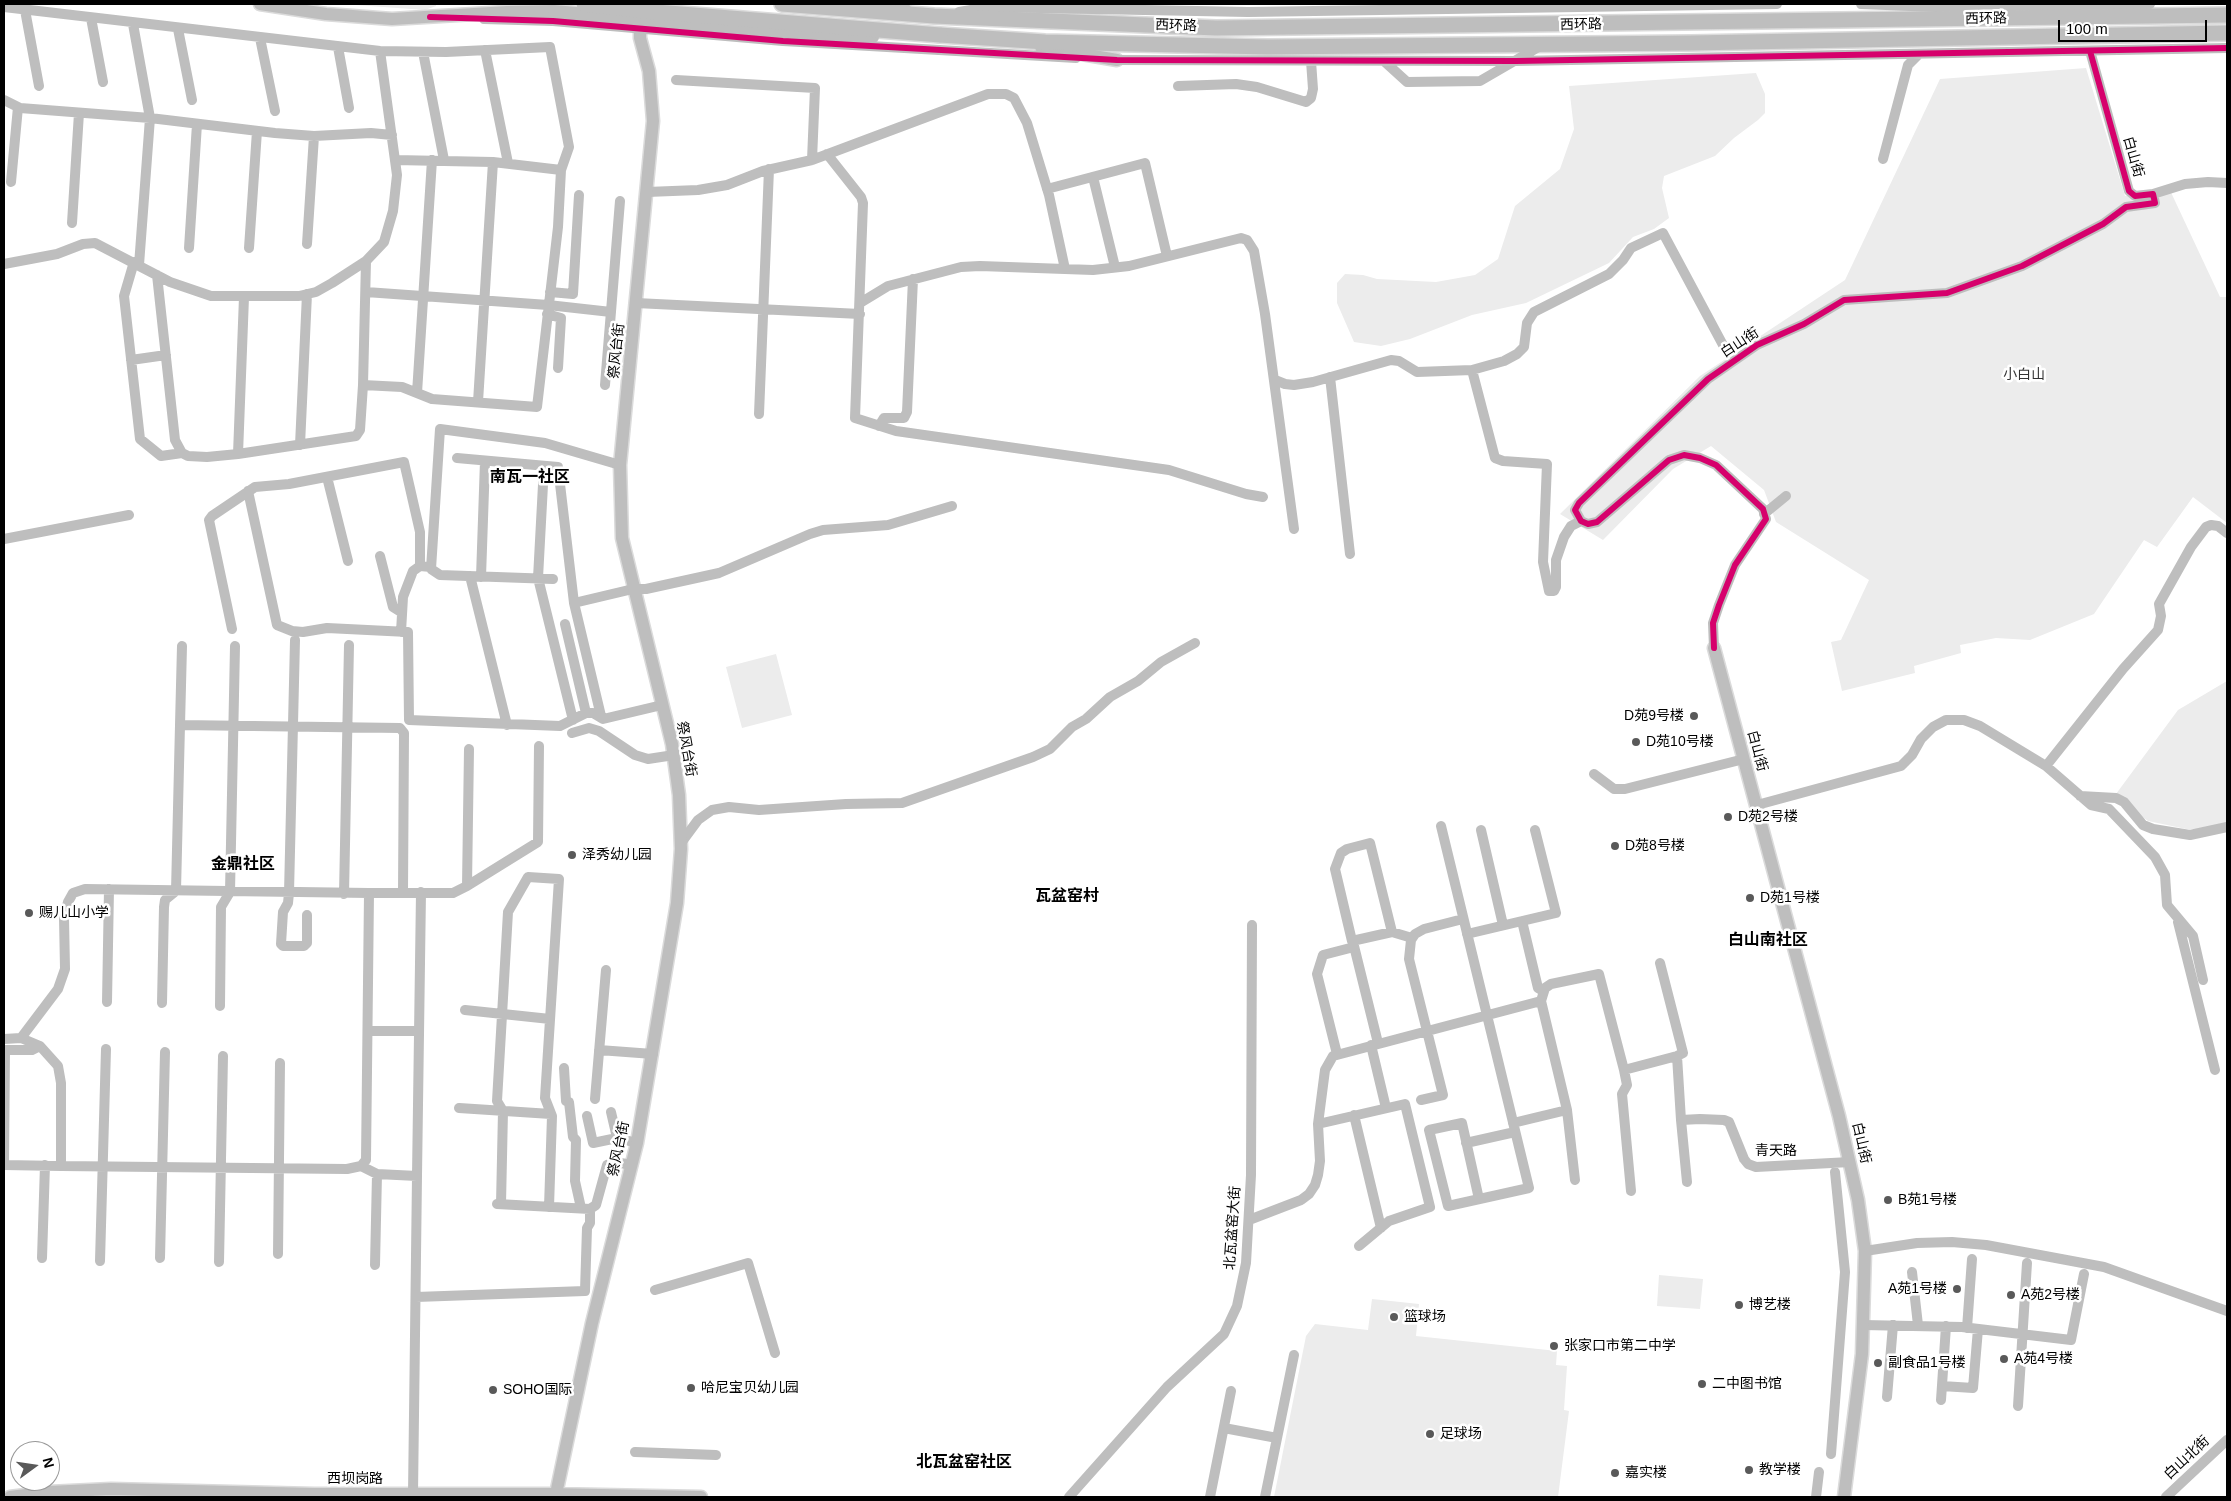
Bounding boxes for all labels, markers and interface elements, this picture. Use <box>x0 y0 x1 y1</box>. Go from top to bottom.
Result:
street label: 西环路 <box>1965 10 2007 28</box>
scale bar <box>2061 10 2210 42</box>
street label: 西环路 <box>1560 16 1602 34</box>
street label: 西环路 <box>1155 17 1197 35</box>
text: 100 m <box>2066 20 2108 37</box>
street label: 白山街 <box>2119 134 2147 180</box>
street label: 祭风台街 <box>606 322 628 380</box>
street label: 白山街 <box>1718 325 1762 361</box>
park label: 小白山 <box>2003 367 2045 383</box>
district label: 南瓦一社区 <box>490 468 570 488</box>
place label: D苑9号楼 <box>1624 708 1684 724</box>
marker: D苑9号楼 <box>1688 710 1700 722</box>
street label: 祭风台街 <box>673 720 699 778</box>
street label: 白山街 <box>1743 729 1771 773</box>
place label: D苑10号楼 <box>1646 734 1714 750</box>
marker: D苑10号楼 <box>1630 736 1642 748</box>
place label: D苑2号楼 <box>1738 809 1798 825</box>
marker: D苑2号楼 <box>1722 811 1734 823</box>
place label: D苑8号楼 <box>1625 838 1685 854</box>
marker: D苑8号楼 <box>1609 840 1621 852</box>
place label: 泽秀幼儿园 <box>582 847 652 863</box>
marker: 泽秀幼儿园 <box>566 849 578 861</box>
district label: 金鼎社区 <box>211 855 275 875</box>
district label: 瓦盆窑村 <box>1035 887 1099 907</box>
place label: D苑1号楼 <box>1760 890 1820 906</box>
marker: D苑1号楼 <box>1744 892 1756 904</box>
place label: 赐儿山小学 <box>39 905 109 921</box>
marker: 赐儿山小学 <box>23 907 35 919</box>
district label: 白山南社区 <box>1728 931 1808 951</box>
street label: 祭风台街 <box>605 1120 633 1178</box>
street label: 白山街 <box>1848 1121 1874 1165</box>
street label: 青天路 <box>1755 1143 1797 1159</box>
street label: 北瓦盆窑大街 <box>1222 1186 1244 1270</box>
place label: B苑1号楼 <box>1898 1192 1957 1208</box>
marker: B苑1号楼 <box>1882 1194 1894 1206</box>
place label: A苑1号楼 <box>1888 1281 1947 1297</box>
marker: A苑1号楼 <box>1951 1283 1963 1295</box>
place label: A苑2号楼 <box>2021 1287 2080 1303</box>
marker: A苑2号楼 <box>2005 1289 2017 1301</box>
place label: 博艺楼 <box>1749 1297 1791 1313</box>
marker: 博艺楼 <box>1733 1299 1745 1311</box>
place label: 篮球场 <box>1404 1309 1446 1325</box>
marker: 篮球场 <box>1388 1311 1400 1323</box>
place label: 张家口市第二中学 <box>1564 1338 1676 1354</box>
marker: 张家口市第二中学 <box>1548 1340 1560 1352</box>
place label: A苑4号楼 <box>2014 1351 2073 1367</box>
marker: A苑4号楼 <box>1998 1353 2010 1365</box>
place label: 副食品1号楼 <box>1888 1355 1966 1371</box>
marker: 副食品1号楼 <box>1872 1357 1884 1369</box>
place label: 二中图书馆 <box>1712 1376 1782 1392</box>
marker: 二中图书馆 <box>1696 1378 1708 1390</box>
place label: 哈尼宝贝幼儿园 <box>701 1380 799 1396</box>
place label: SOHO国际 <box>503 1382 572 1398</box>
marker: 哈尼宝贝幼儿园 <box>685 1382 697 1394</box>
marker: SOHO国际 <box>487 1384 499 1396</box>
place label: 足球场 <box>1440 1426 1482 1442</box>
marker: 足球场 <box>1424 1428 1436 1440</box>
street label: 白山北街 <box>2161 1433 2213 1483</box>
north arrow <box>10 1441 60 1491</box>
district label: 北瓦盆窑社区 <box>916 1453 1012 1473</box>
text: N <box>40 1456 58 1469</box>
place label: 教学楼 <box>1759 1462 1801 1478</box>
marker: 教学楼 <box>1743 1464 1755 1476</box>
place label: 嘉实楼 <box>1625 1465 1667 1481</box>
marker: 嘉实楼 <box>1609 1467 1621 1479</box>
street label: 西坝岗路 <box>327 1471 383 1487</box>

